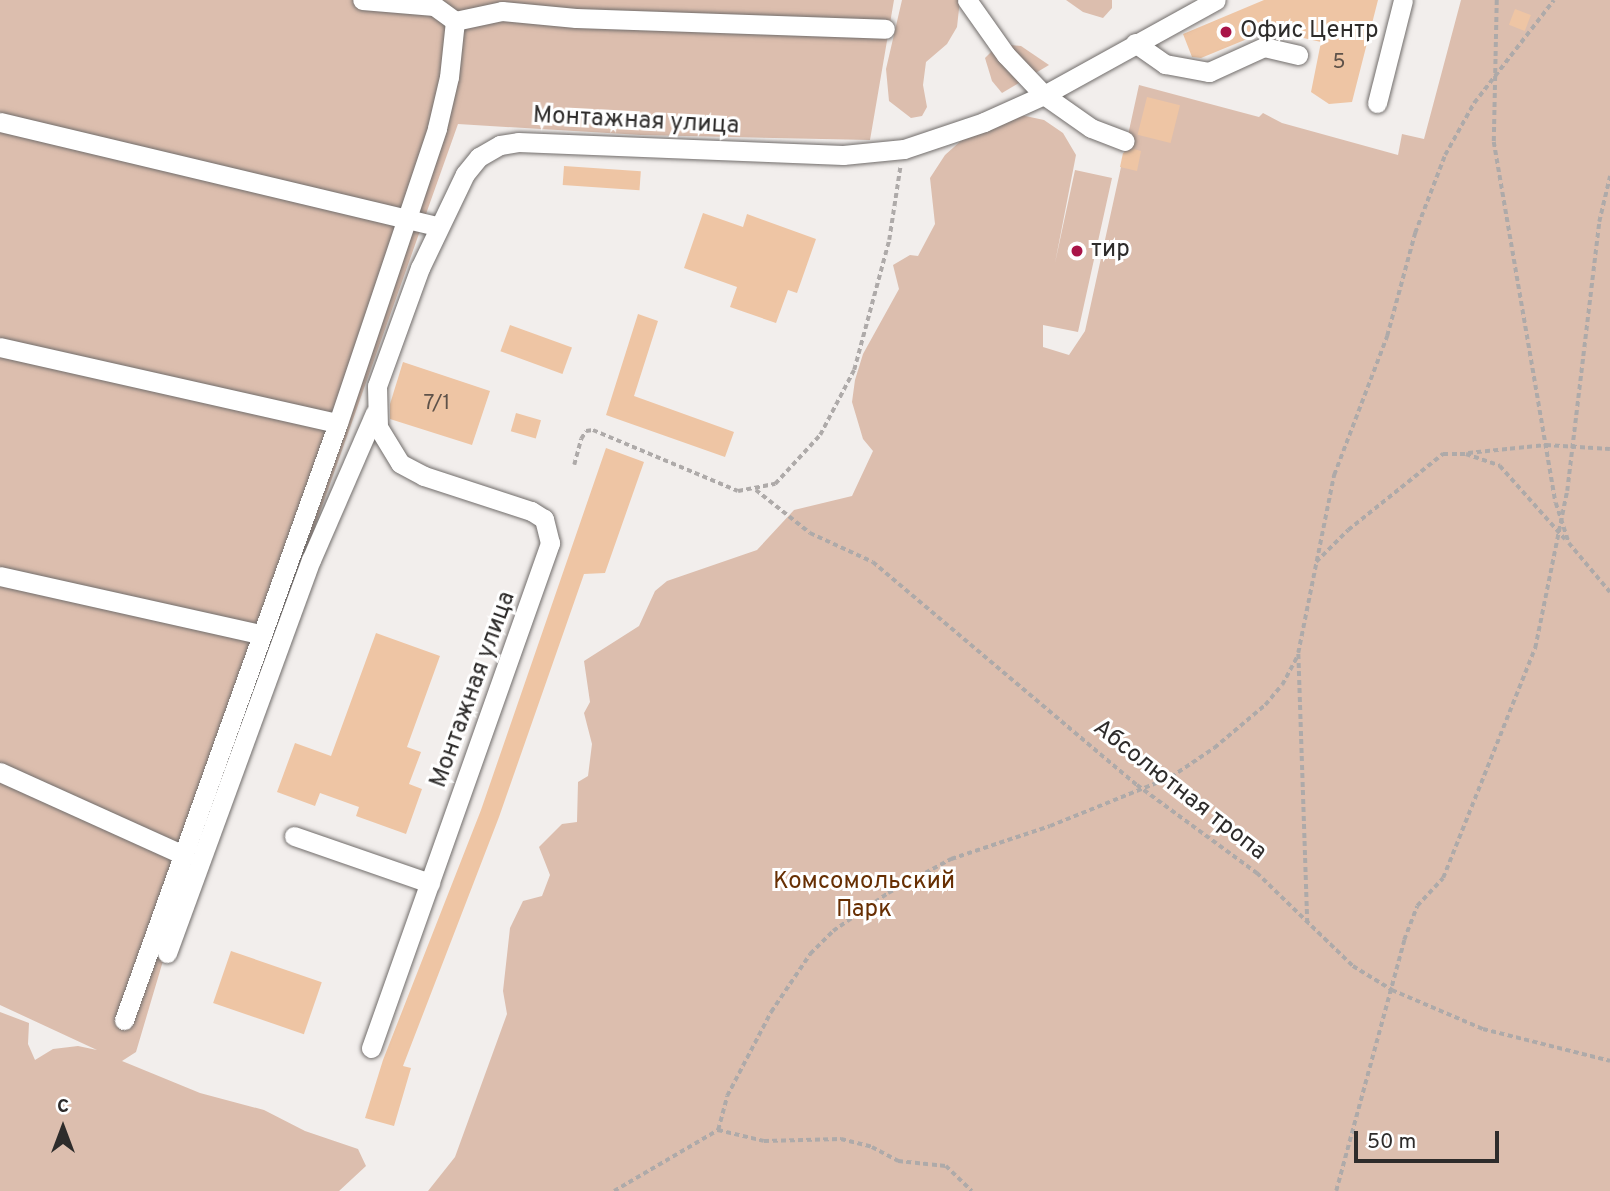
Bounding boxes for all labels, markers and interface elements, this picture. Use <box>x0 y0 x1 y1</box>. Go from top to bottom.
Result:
place label: Офис Центр <box>1240 18 1379 46</box>
marker: Офис Центр <box>1218 24 1234 40</box>
house number: 5 <box>1332 50 1346 76</box>
street label: Монтажная улица <box>532 102 740 142</box>
place label: тир <box>1091 237 1130 265</box>
marker: тир <box>1069 243 1085 259</box>
house number: 7/1 <box>424 391 450 417</box>
street label: Монтажная улица <box>425 588 523 792</box>
street label: Абсолютная тропа <box>1087 714 1271 868</box>
park label: Комсомольский Парк <box>773 869 955 925</box>
north arrow <box>28 1093 98 1163</box>
text: С <box>57 1095 69 1119</box>
scale bar <box>1358 1118 1503 1162</box>
text: 50 m <box>1367 1129 1416 1156</box>

